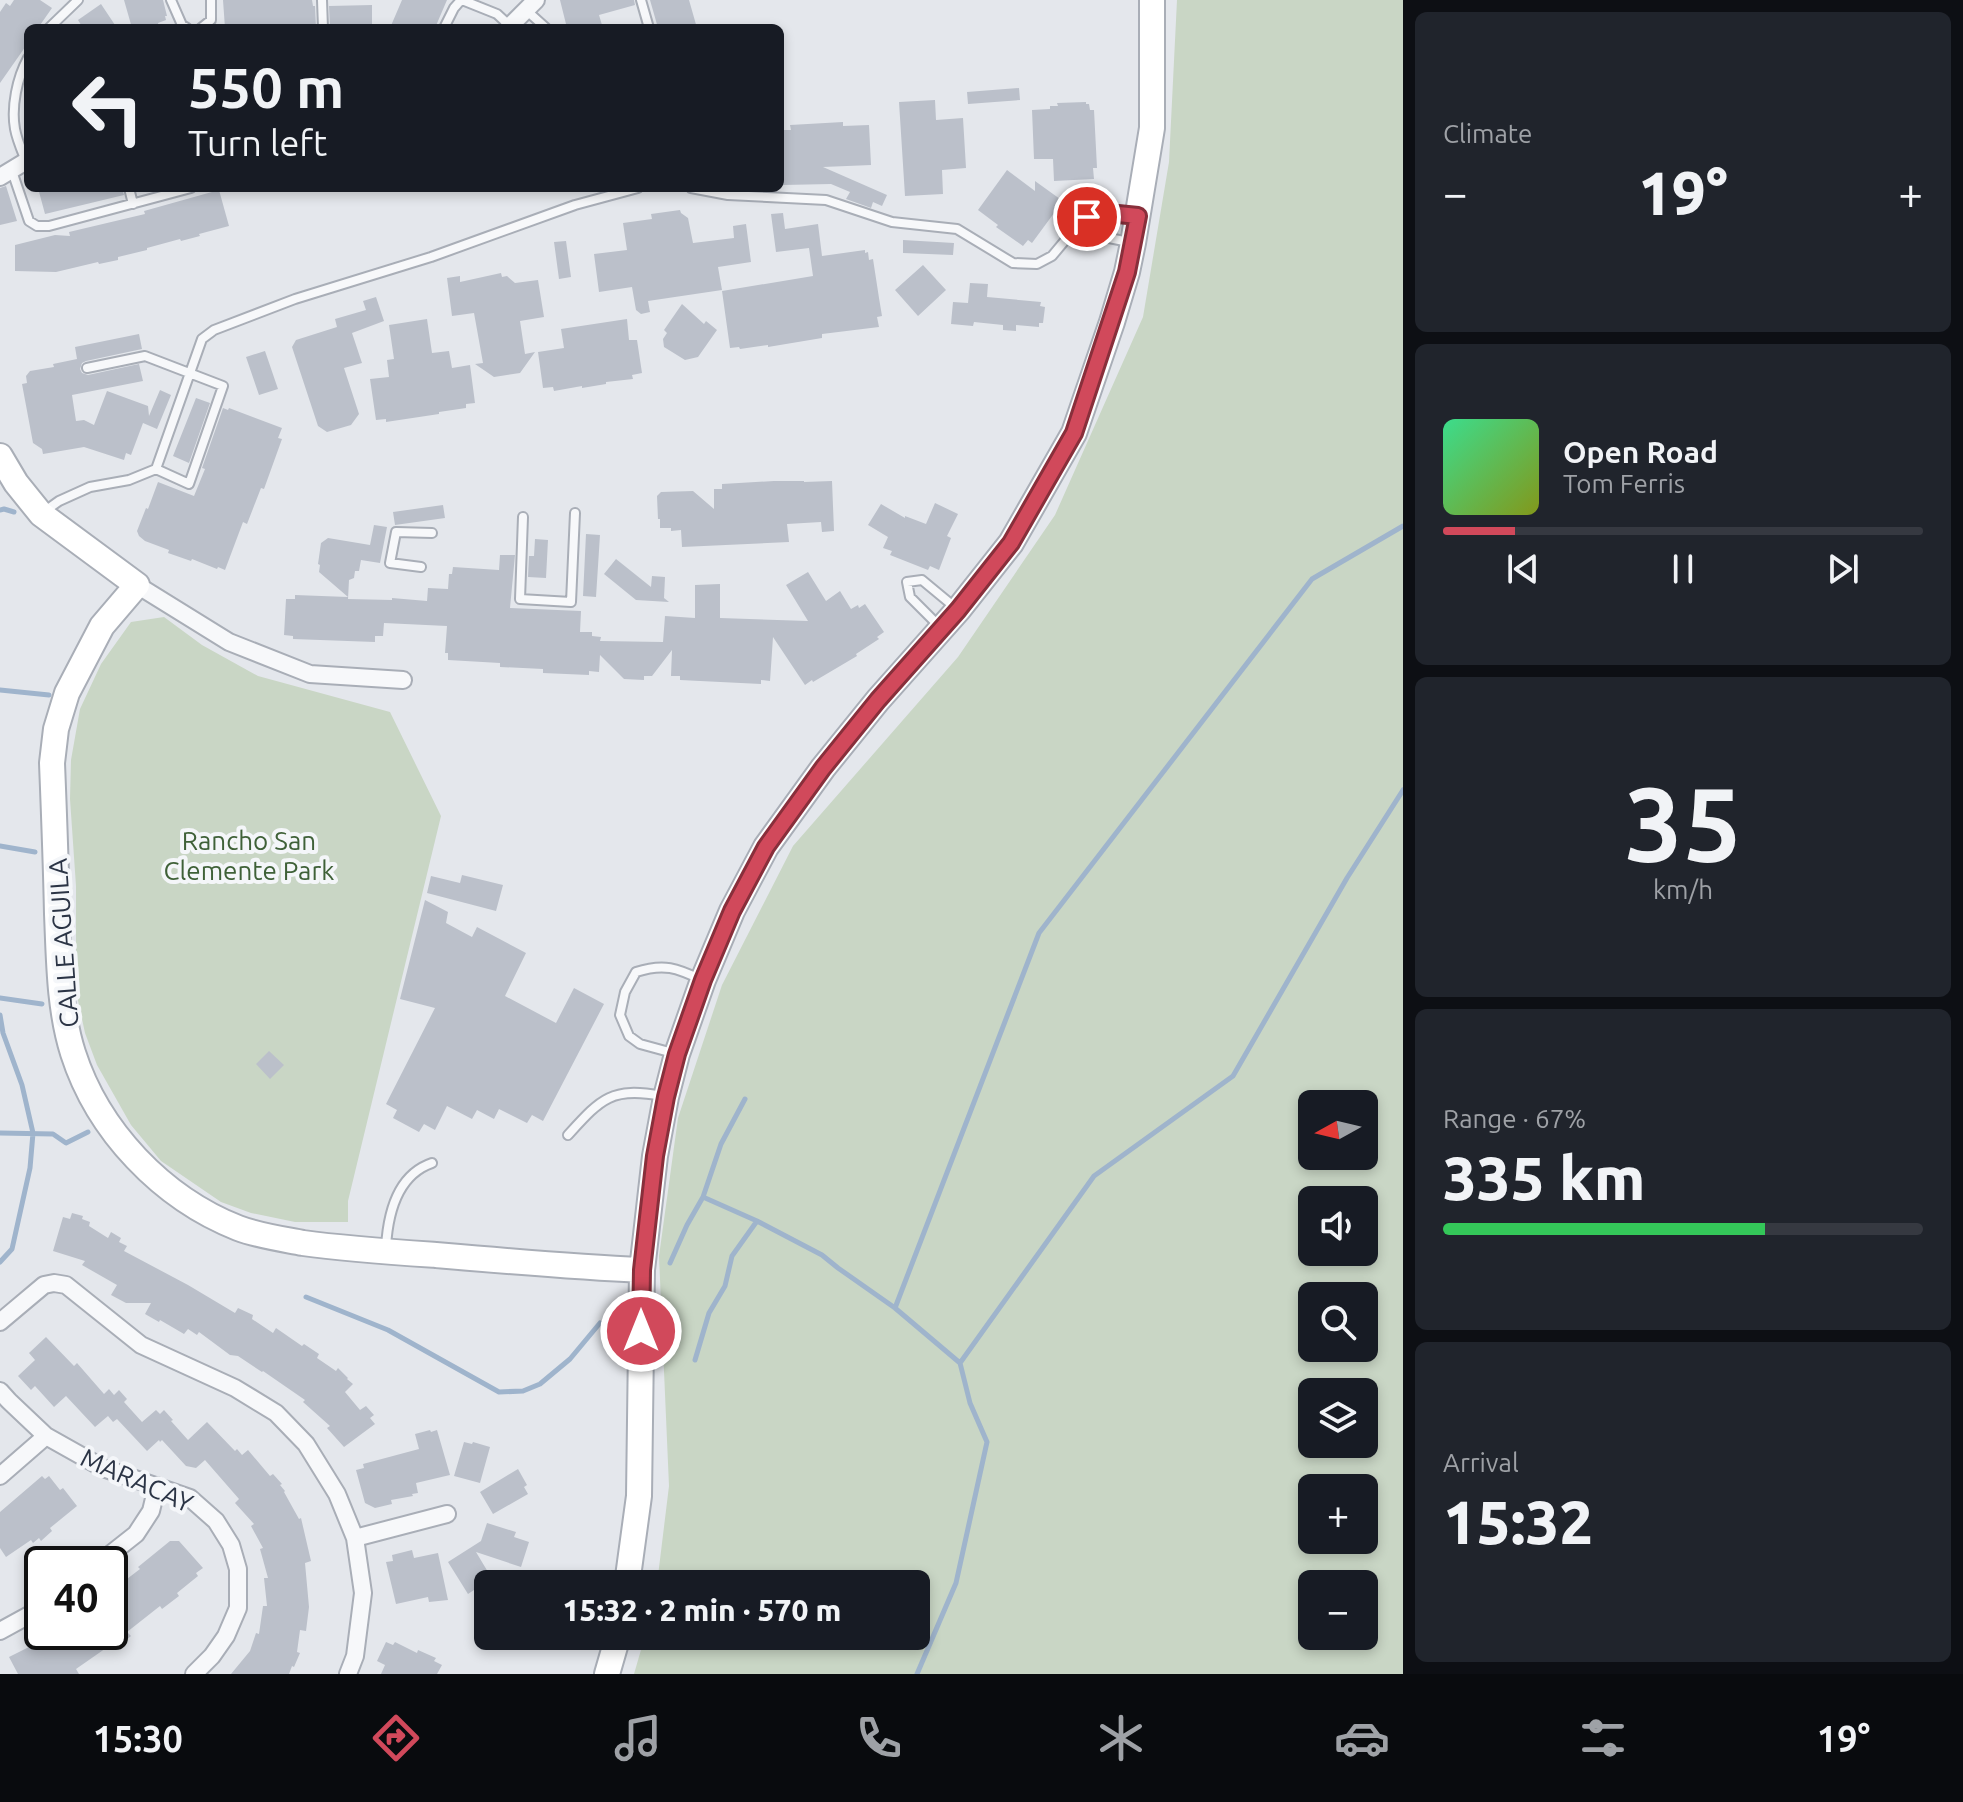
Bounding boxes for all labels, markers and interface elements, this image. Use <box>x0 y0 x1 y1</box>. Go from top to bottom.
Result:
icon: left <box>56 56 160 160</box>
text: 550 m <box>188 56 344 119</box>
text: Climate <box>1443 119 1532 148</box>
text: Turn left <box>188 122 327 163</box>
text: 19° <box>1638 159 1728 226</box>
text: − <box>1443 168 1468 217</box>
text: + <box>1898 168 1923 217</box>
pin <box>1053 183 1121 251</box>
icon: arrive <box>1065 195 1109 239</box>
text: Open Road <box>1563 435 1718 469</box>
text: Tom Ferris <box>1563 469 1685 498</box>
icon: previous <box>1501 547 1545 591</box>
icon: pause <box>1661 547 1705 591</box>
icon: next <box>1821 547 1865 591</box>
text: 35 <box>1624 764 1742 881</box>
park label: Rancho San Clemente Park <box>164 826 334 885</box>
street label: CALLE AGUILA <box>43 857 83 1029</box>
text: km/h <box>1653 875 1713 904</box>
north arrow <box>1298 1090 1378 1170</box>
map controls <box>1298 1090 1378 1650</box>
text: Range · 67% <box>1443 1104 1586 1133</box>
text: 335 km <box>1443 1144 1645 1211</box>
button: sound <box>1298 1186 1378 1266</box>
button: search <box>1298 1282 1378 1362</box>
position arrow <box>599 1289 683 1373</box>
button: layers <box>1298 1378 1378 1458</box>
street label: MARACAY <box>76 1442 198 1518</box>
text: Arrival <box>1443 1448 1519 1477</box>
button: + <box>1298 1474 1378 1554</box>
text: 15:32 <box>1443 1488 1593 1555</box>
speed limit sign: 40 <box>24 1546 128 1650</box>
button: − <box>1298 1570 1378 1650</box>
text: 15:32 · 2 min · 570 m <box>563 1593 841 1627</box>
icon: directions <box>368 1710 424 1766</box>
icon: music <box>610 1710 666 1766</box>
icon: phone <box>851 1710 907 1766</box>
icon: climate <box>1093 1710 1149 1766</box>
icon: car <box>1334 1710 1390 1766</box>
icon: filters <box>1575 1710 1631 1766</box>
text: 15:30 <box>93 1718 183 1759</box>
text: 19° <box>1817 1718 1870 1759</box>

